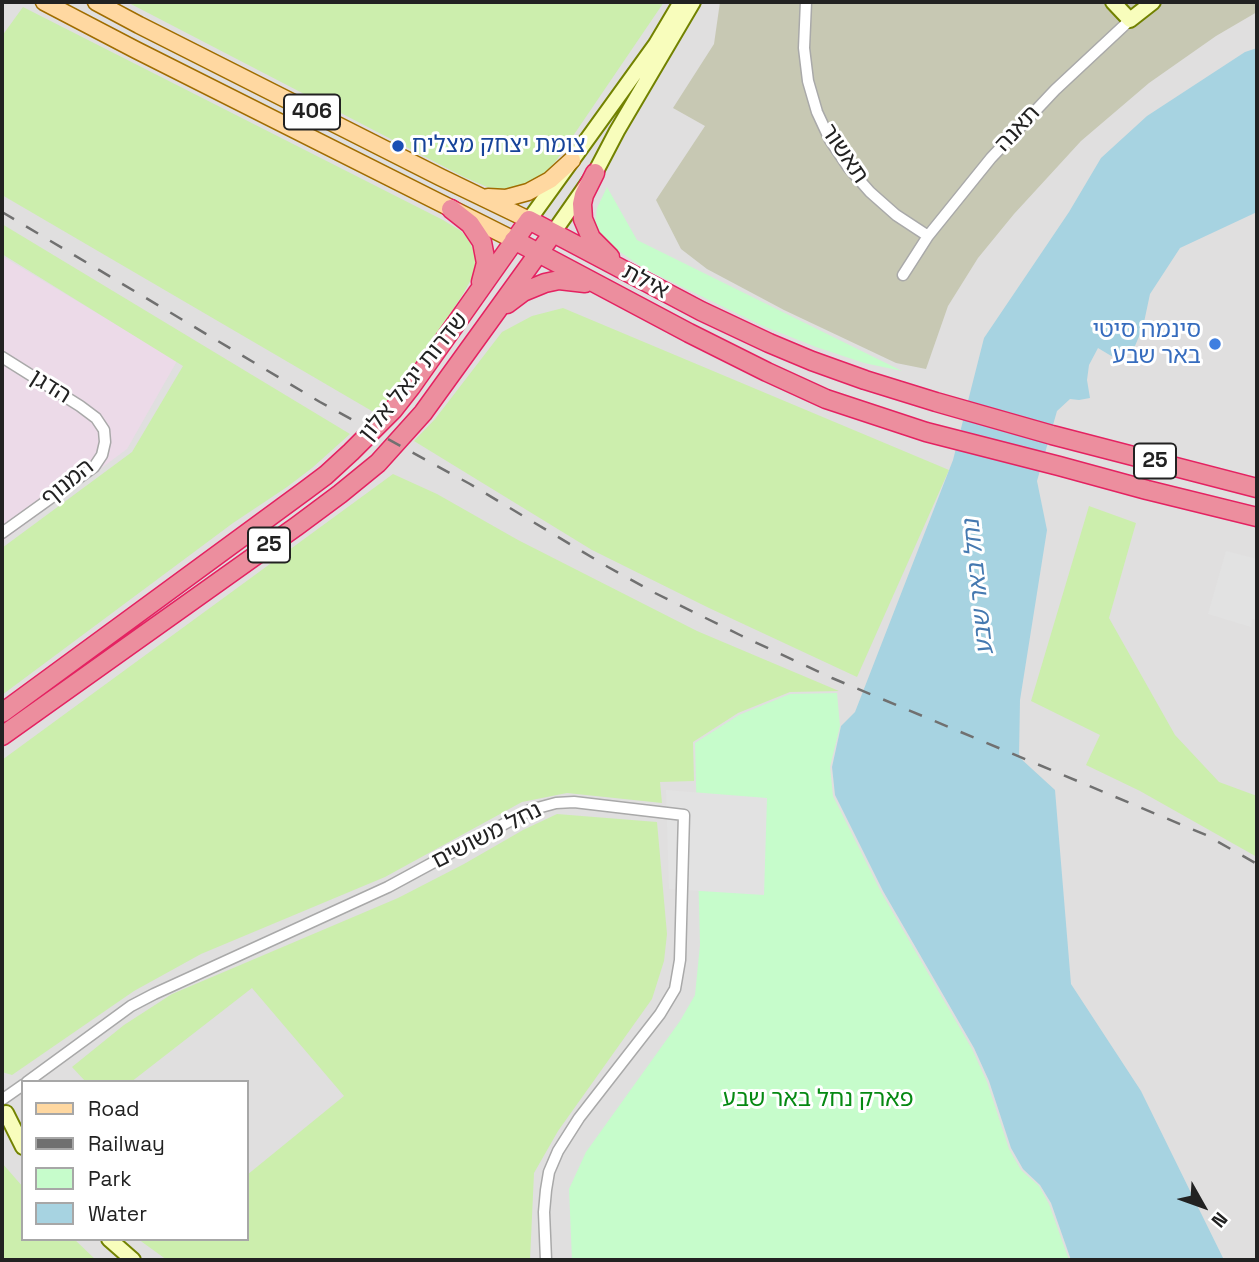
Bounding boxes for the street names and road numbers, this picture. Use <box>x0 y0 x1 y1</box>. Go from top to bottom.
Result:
road number: 406 <box>284 94 340 130</box>
street label: תאנה <box>990 100 1046 158</box>
street label: תאשור <box>814 119 874 189</box>
street label: אילת <box>617 258 673 306</box>
street label: שדרות יגאל אלון <box>354 307 474 447</box>
street label: הדגן <box>24 364 76 410</box>
road number: 25 <box>1134 444 1176 478</box>
street label: המנוף <box>36 454 100 512</box>
road number: 25 <box>248 528 290 562</box>
street label: נחל משושים <box>428 797 546 875</box>

